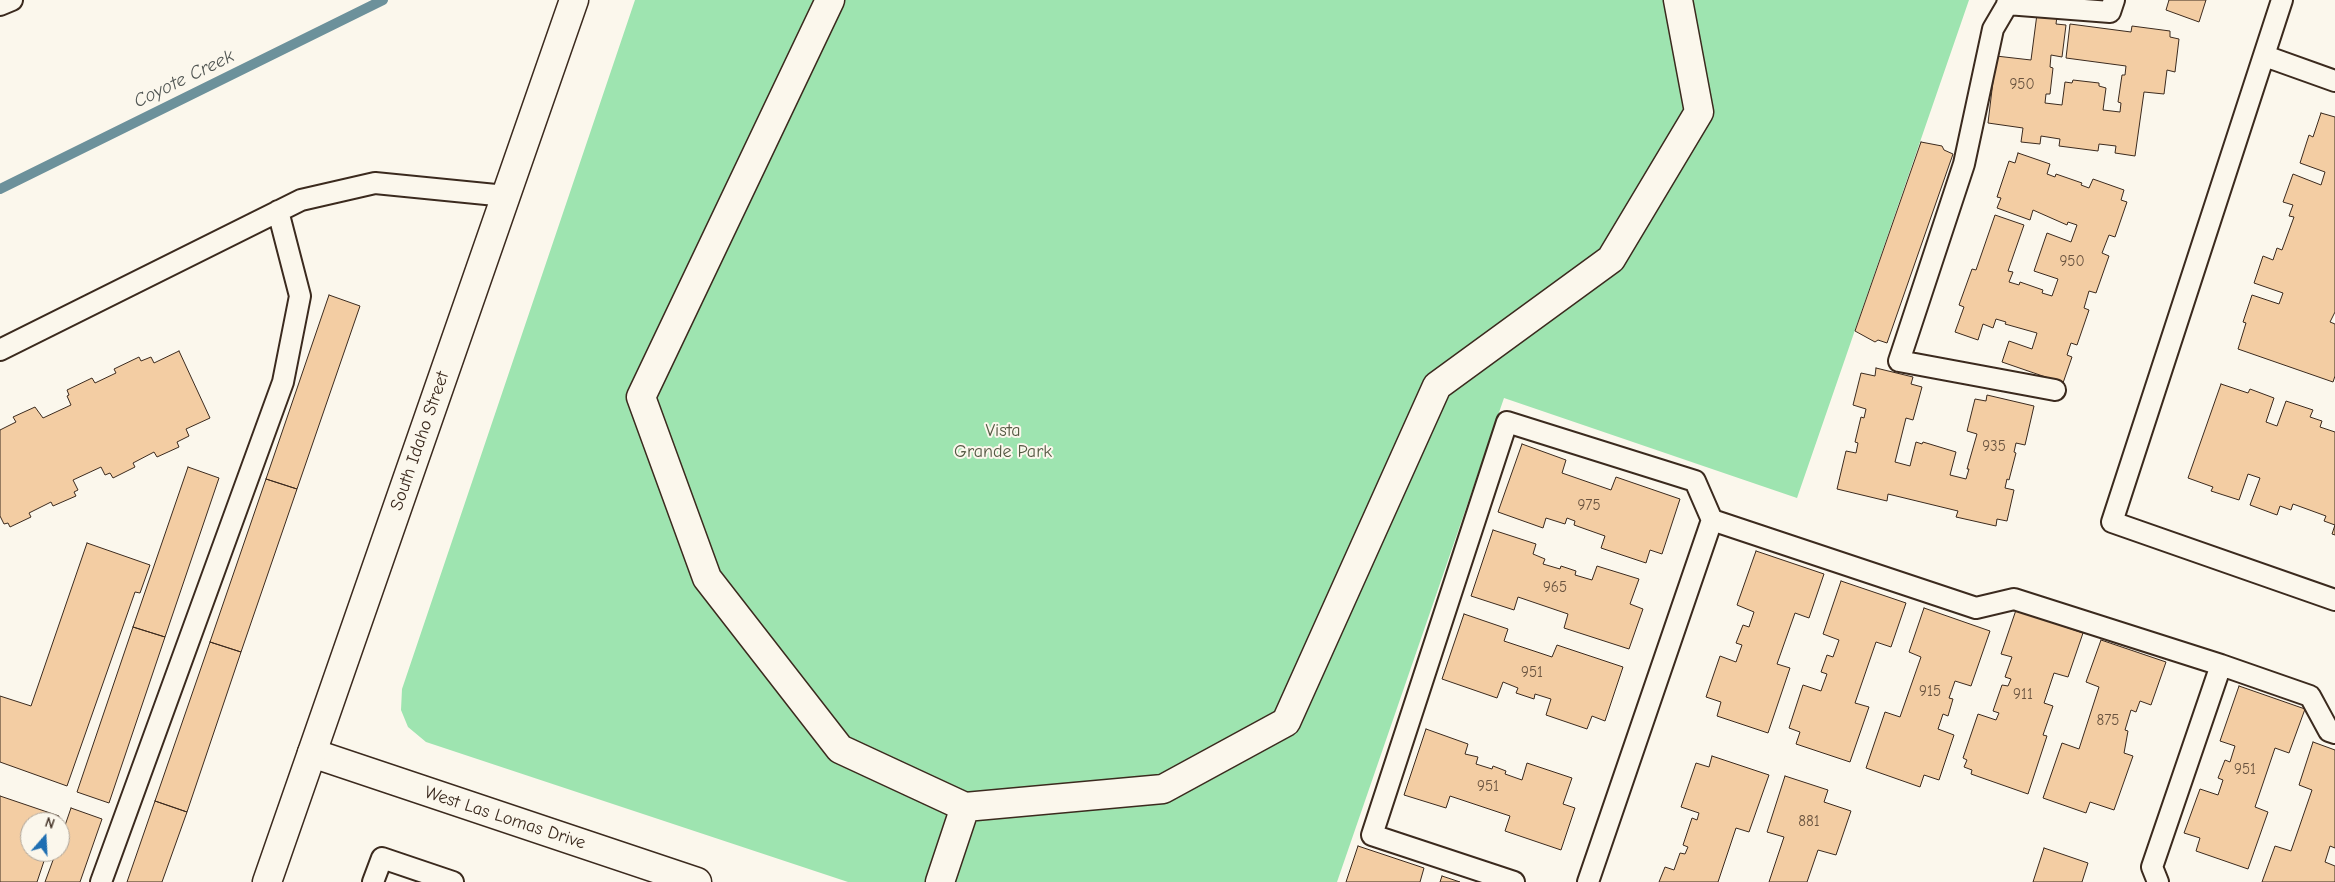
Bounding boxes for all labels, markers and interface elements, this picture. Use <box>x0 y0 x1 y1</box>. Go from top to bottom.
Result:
water label: Coyote Creek <box>130 45 238 113</box>
house number: 950 <box>2009 76 2035 94</box>
house number: 950 <box>2059 253 2085 271</box>
street label: South Idaho Street <box>386 369 454 513</box>
park label: Vista Grande Park <box>954 420 1052 462</box>
house number: 935 <box>1982 438 2006 456</box>
house number: 975 <box>1577 497 1601 515</box>
house number: 965 <box>1543 579 1567 597</box>
house number: 951 <box>1521 664 1543 682</box>
house number: 915 <box>1919 683 1941 701</box>
house number: 911 <box>2013 686 2033 704</box>
house number: 875 <box>2097 712 2119 730</box>
house number: 951 <box>2234 761 2256 779</box>
house number: 951 <box>1477 778 1499 796</box>
street label: West Las Lomas Drive <box>422 782 588 854</box>
north arrow <box>20 812 70 862</box>
house number: 881 <box>1798 813 1820 831</box>
text: N <box>43 814 57 833</box>

